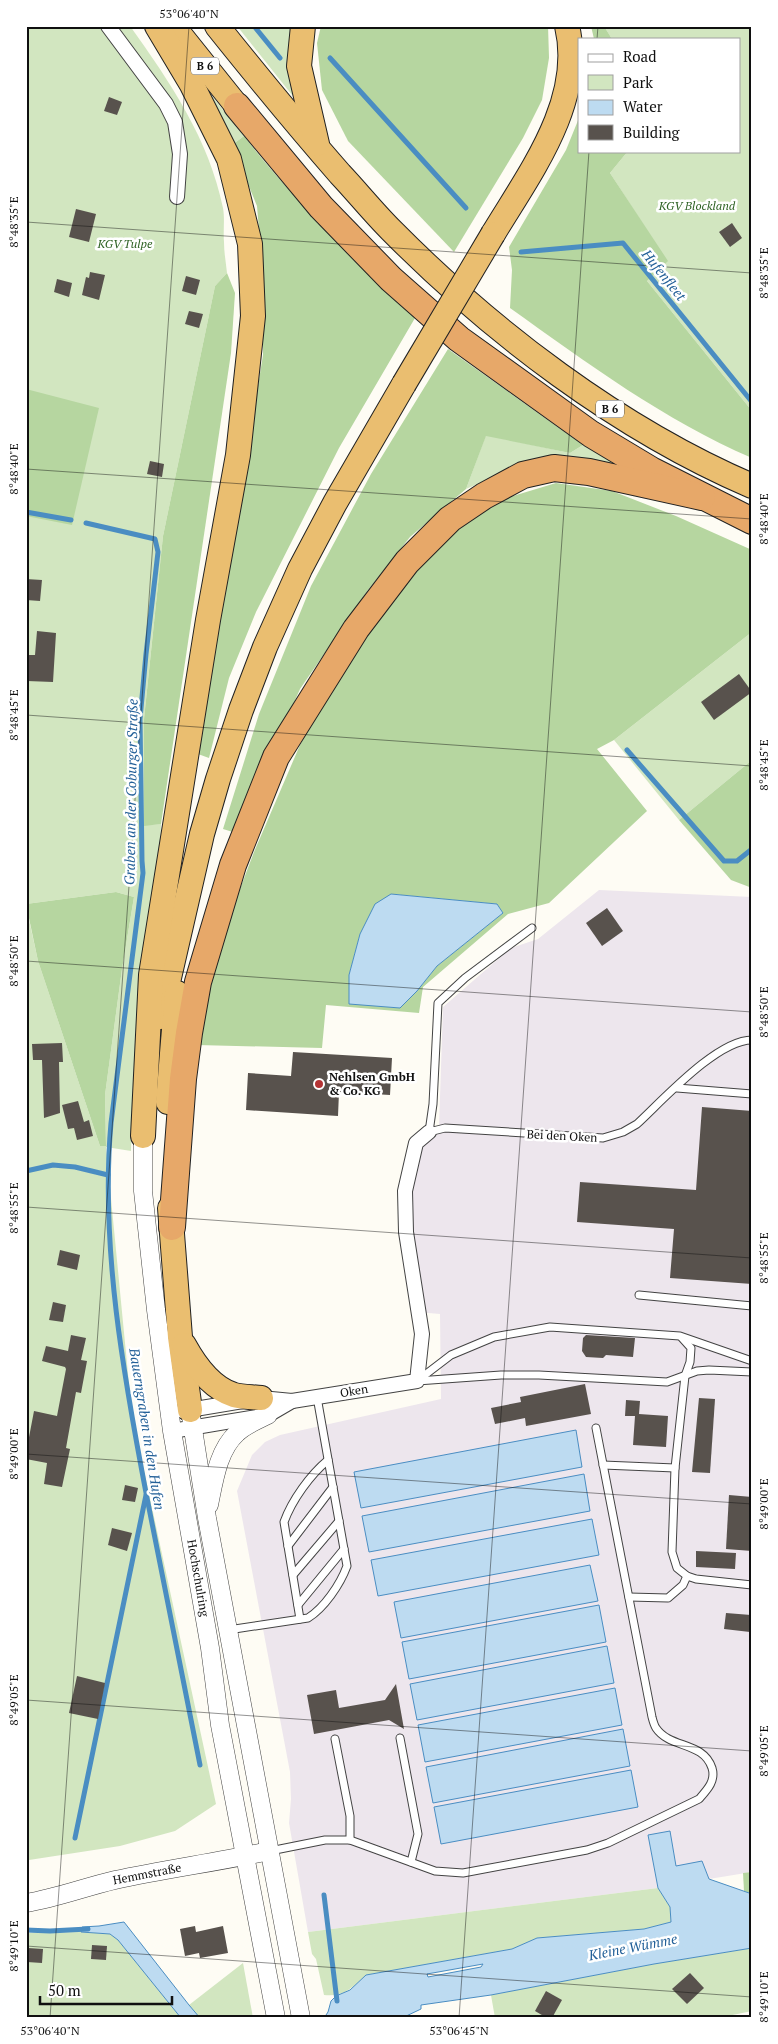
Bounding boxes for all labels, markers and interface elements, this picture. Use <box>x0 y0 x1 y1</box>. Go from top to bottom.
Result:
text: 53°06'40"N <box>159 6 219 21</box>
legend <box>578 38 740 152</box>
text: Road <box>623 46 656 66</box>
road number: B 6 <box>191 58 219 74</box>
text: Park <box>623 72 653 92</box>
text: Water <box>623 96 663 116</box>
text: Building <box>623 122 681 142</box>
text: 8°48'35"E <box>6 196 21 248</box>
park label: KGV Blockland <box>658 198 736 213</box>
park label: KGV Tulpe <box>97 236 153 251</box>
water label: Hufenfleet <box>637 244 691 305</box>
text: 8°48'35"E <box>756 247 771 299</box>
road number: B 6 <box>596 400 624 418</box>
text: 8°48'40"E <box>6 443 21 495</box>
text: 8°48'40"E <box>756 493 771 545</box>
text: 8°48'45"E <box>6 689 21 741</box>
water label: Graben an der Coburger Straße <box>119 698 142 885</box>
text: 8°48'45"E <box>756 739 771 791</box>
text: 8°48'50"E <box>6 935 21 987</box>
text: 8°48'50"E <box>756 986 771 1038</box>
place label: Nehlsen GmbH & Co. KG <box>329 1069 415 1098</box>
marker: Nehlsen GmbH & Co. KG <box>313 1078 325 1090</box>
street label: Bei den Oken <box>526 1126 598 1145</box>
text: 8°48'55"E <box>6 1182 21 1234</box>
text: 8°48'55"E <box>756 1232 771 1284</box>
water label: Bauerngraben in den Hufen <box>125 1346 170 1511</box>
street label: Oken <box>339 1381 369 1400</box>
text: 8°49'00"E <box>6 1428 21 1480</box>
text: 8°49'00"E <box>756 1478 771 1530</box>
street label: Hochschulring <box>184 1538 213 1618</box>
text: 8°49'05"E <box>6 1674 21 1726</box>
text: 8°49'05"E <box>756 1725 771 1777</box>
street label: Hemmstraße <box>111 1860 182 1888</box>
text: 8°49'10"E <box>6 1920 21 1972</box>
water label: Kleine Wümme <box>586 1928 679 1965</box>
text: 8°49'10"E <box>756 1971 771 2023</box>
scale bar <box>40 1974 172 2006</box>
text: 50 m <box>48 1980 81 2000</box>
text: 53°06'40"N <box>20 2023 80 2038</box>
text: 53°06'45"N <box>429 2023 489 2038</box>

